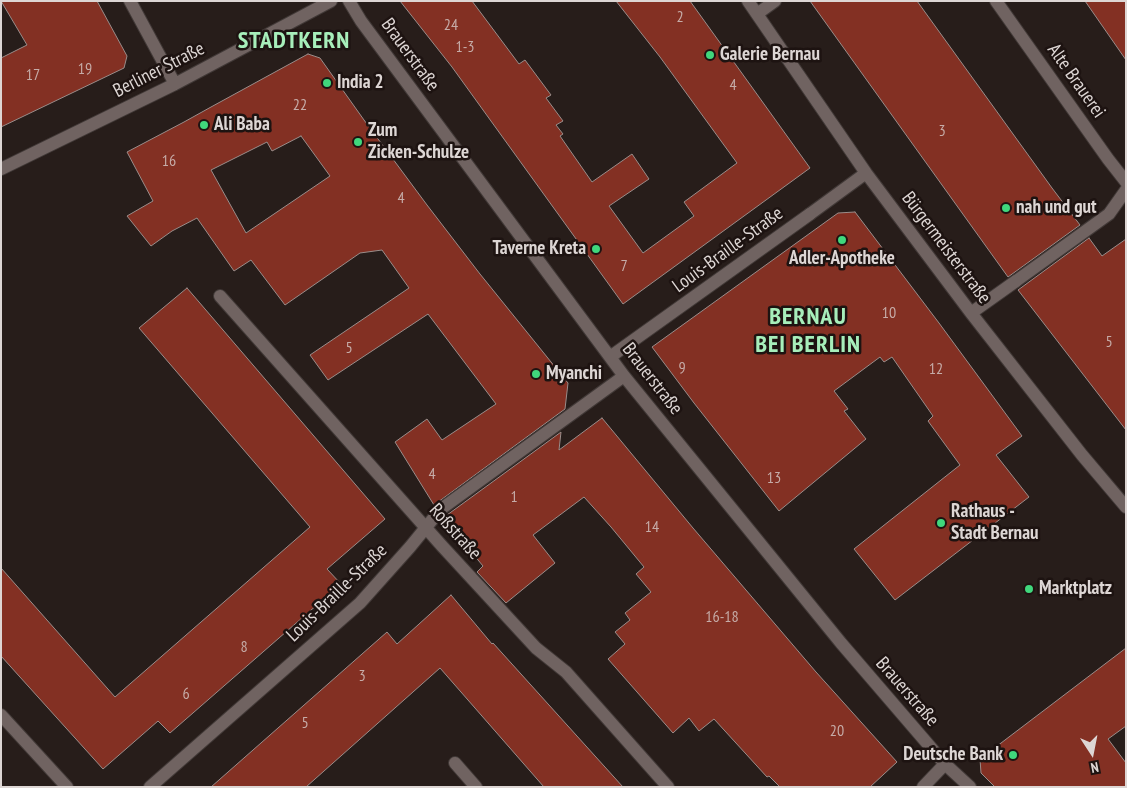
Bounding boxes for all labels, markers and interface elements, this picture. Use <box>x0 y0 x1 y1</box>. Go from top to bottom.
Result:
house number: 2 <box>676 7 684 27</box>
street label: Brauerstraße <box>376 14 444 96</box>
house number: 24 <box>444 15 458 35</box>
district label: STADTKERN <box>237 27 351 55</box>
street label: Berliner Straße <box>110 37 208 103</box>
house number: 1-3 <box>455 37 475 57</box>
street label: Alte Brauerei <box>1042 39 1110 123</box>
place label: Galerie Bernau <box>720 44 820 66</box>
marker: Galerie Bernau <box>704 49 716 61</box>
house number: 19 <box>78 59 92 79</box>
house number: 17 <box>26 65 40 85</box>
place label: India 2 <box>337 72 384 94</box>
house number: 4 <box>729 75 737 95</box>
marker: India 2 <box>321 77 333 89</box>
house number: 22 <box>293 95 307 115</box>
place label: Ali Baba <box>214 114 270 136</box>
marker: Ali Baba <box>198 119 210 131</box>
place label: Zum Zicken-Schulze <box>368 120 469 164</box>
house number: 3 <box>938 121 946 141</box>
marker: Zum Zicken-Schulze <box>352 136 364 148</box>
house number: 16 <box>162 151 176 171</box>
house number: 4 <box>397 188 405 208</box>
street label: Bürgermeisterstraße <box>897 188 995 308</box>
place label: nah und gut <box>1016 197 1097 219</box>
street label: Louis-Braille-Straße <box>668 202 788 298</box>
marker: nah und gut <box>1000 202 1012 214</box>
marker: Adler-Apotheke <box>836 234 848 246</box>
place label: Taverne Kreta <box>492 238 586 260</box>
marker: Taverne Kreta <box>590 243 602 255</box>
place label: Adler-Apotheke <box>789 248 895 270</box>
house number: 7 <box>620 256 628 276</box>
district label: BERNAU BEI BERLIN <box>754 303 862 359</box>
house number: 10 <box>882 303 896 323</box>
house number: 5 <box>1105 332 1113 352</box>
house number: 5 <box>345 338 353 358</box>
street label: Brauerstraße <box>617 339 687 419</box>
house number: 9 <box>678 358 686 378</box>
house number: 12 <box>929 359 943 379</box>
place label: Myanchi <box>546 363 602 385</box>
marker: Myanchi <box>530 368 542 380</box>
house number: 4 <box>428 464 436 484</box>
house number: 13 <box>767 468 781 488</box>
house number: 1 <box>510 487 518 507</box>
street label: Roßstraße <box>424 499 486 565</box>
place label: Rathaus - Stadt Bernau <box>951 501 1038 545</box>
house number: 14 <box>645 517 659 537</box>
marker: Rathaus - Stadt Bernau <box>935 517 947 529</box>
street label: Louis-Braille-Straße <box>282 539 392 647</box>
place label: Marktplatz <box>1039 578 1112 600</box>
marker: Marktplatz <box>1023 583 1035 595</box>
house number: 16-18 <box>705 607 739 627</box>
house number: 8 <box>240 637 248 657</box>
street label: Brauerstraße <box>871 653 943 731</box>
house number: 3 <box>358 666 366 686</box>
house number: 6 <box>182 684 190 704</box>
house number: 5 <box>301 713 309 733</box>
house number: 20 <box>830 721 844 741</box>
north arrow <box>1067 728 1117 778</box>
place label: Deutsche Bank <box>903 744 1003 766</box>
marker: Deutsche Bank <box>1007 749 1019 761</box>
text: N <box>1089 758 1100 777</box>

